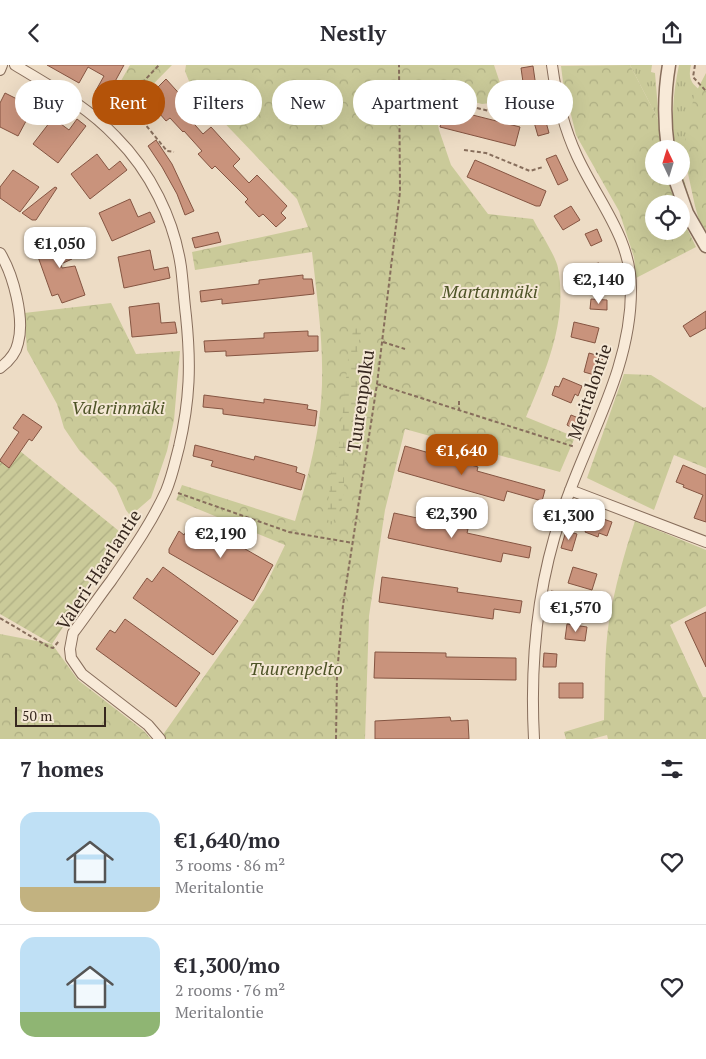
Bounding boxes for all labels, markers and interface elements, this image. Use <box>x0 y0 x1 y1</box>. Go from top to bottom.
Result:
text: Nestly <box>320 18 386 47</box>
icon: back <box>20 19 48 47</box>
icon: share <box>658 19 686 47</box>
chip: Buy <box>15 80 82 125</box>
chip: Rent <box>92 80 165 125</box>
chip: Filters <box>175 80 262 125</box>
chip: New <box>272 80 343 125</box>
chip: Apartment <box>353 80 477 125</box>
chip: House <box>487 80 573 125</box>
north arrow <box>645 140 690 185</box>
map controls <box>645 140 690 240</box>
button: locate <box>645 195 690 240</box>
pin: €1,050 <box>19 227 101 269</box>
text: €1,050 <box>35 232 85 254</box>
pin: €2,140 <box>558 263 640 305</box>
text: €2,140 <box>574 268 624 290</box>
park label: Martanmäki <box>441 279 538 303</box>
street label: Meritalontie <box>561 340 617 443</box>
street label: Tuurenpolku <box>341 348 379 454</box>
park label: Valerinmäki <box>71 395 165 419</box>
pin: €1,640 <box>421 433 503 476</box>
text: €1,640 <box>437 439 487 461</box>
pin: €2,390 <box>411 497 493 539</box>
pin: €1,300 <box>528 499 610 541</box>
text: €2,390 <box>427 502 477 524</box>
text: €1,300 <box>544 504 594 526</box>
street label: Valeri-Haarlantie <box>50 505 146 634</box>
pin: €2,190 <box>180 517 262 559</box>
text: €2,190 <box>196 522 246 544</box>
pin: €1,570 <box>535 591 617 633</box>
text: €1,570 <box>551 596 601 618</box>
park label: Tuurenpelto <box>249 656 343 680</box>
scale bar <box>15 704 106 727</box>
text: 50 m <box>22 706 52 725</box>
text: 7 homes <box>20 755 104 783</box>
icon: filters <box>658 755 686 783</box>
text: €1,640/mo <box>175 826 280 854</box>
icon: home <box>60 832 120 892</box>
icon: heart <box>658 848 686 876</box>
text: 3 rooms · 86 m² <box>175 854 285 876</box>
text: Meritalontie <box>175 876 264 898</box>
text: €1,300/mo <box>175 951 280 979</box>
icon: home <box>60 957 120 1017</box>
icon: heart <box>658 973 686 1001</box>
text: 2 rooms · 76 m² <box>175 979 285 1001</box>
text: Meritalontie <box>175 1001 264 1023</box>

